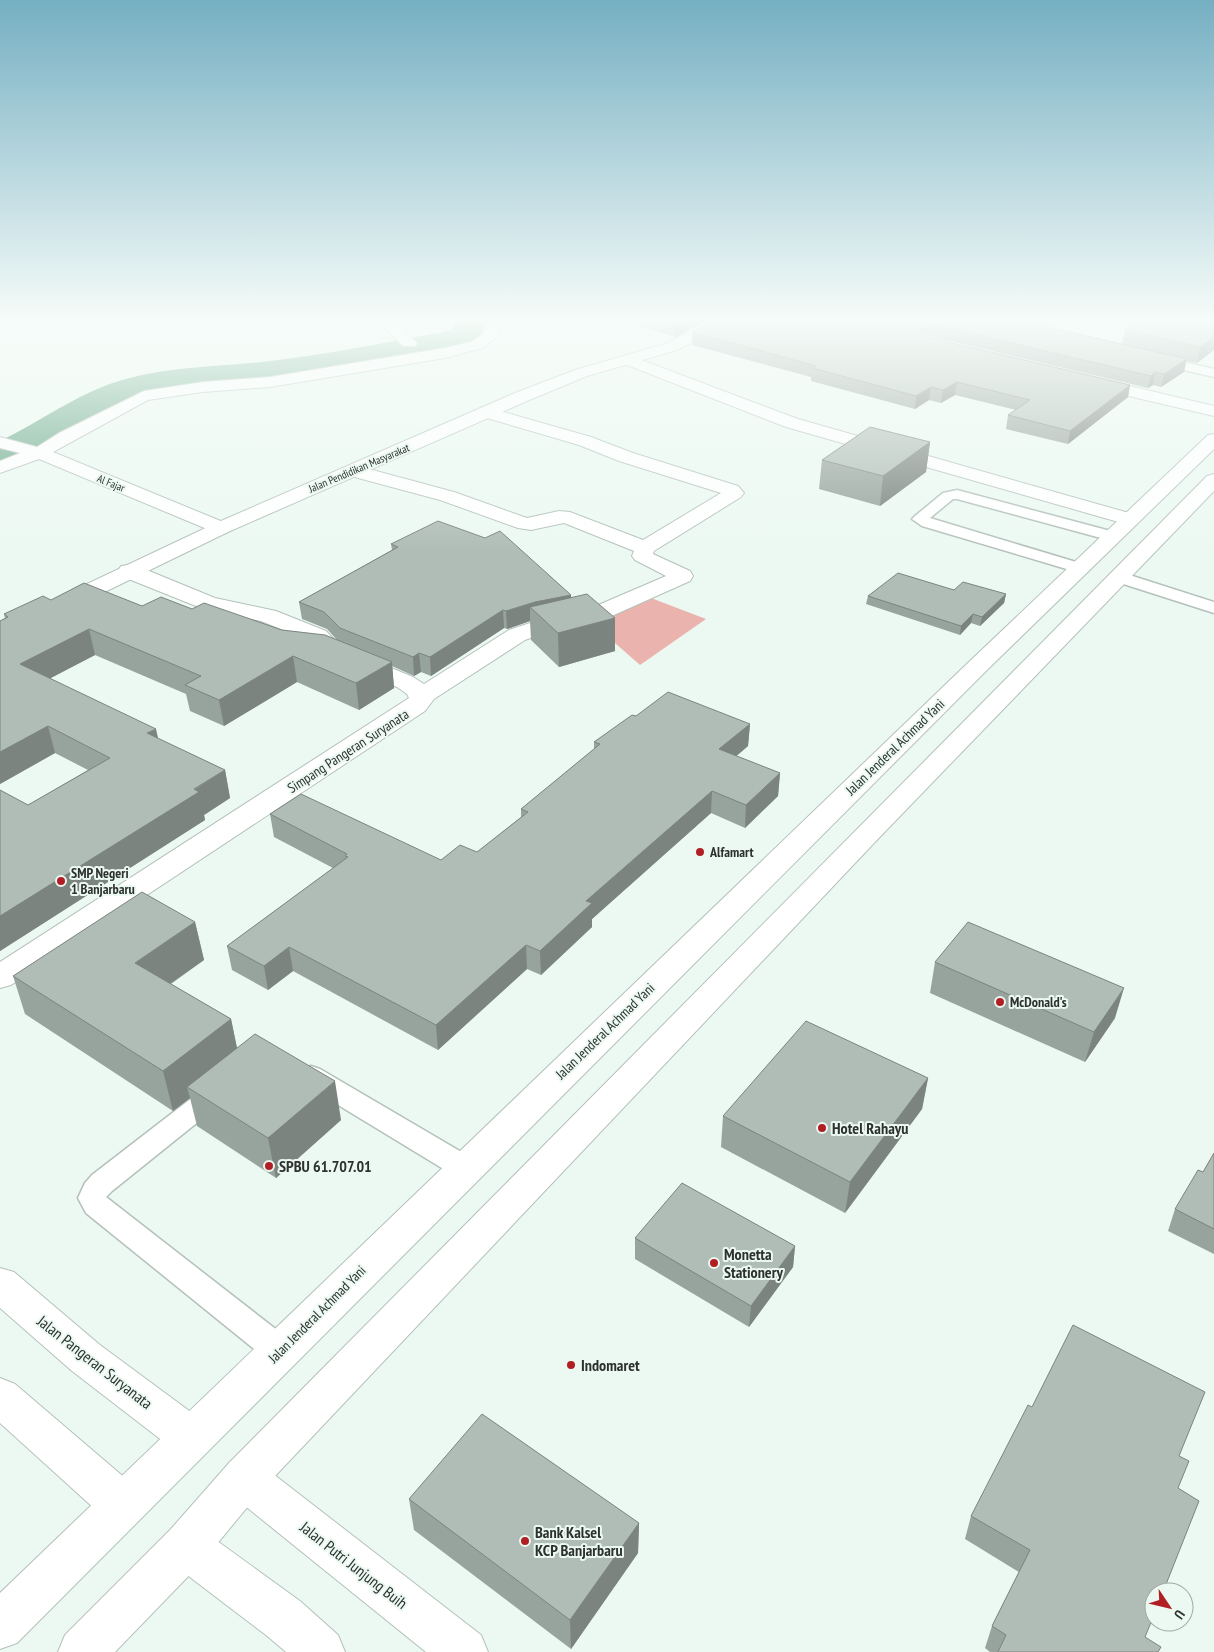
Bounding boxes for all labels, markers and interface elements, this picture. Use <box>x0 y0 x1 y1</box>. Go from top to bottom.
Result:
street label: Jalan Pendidikan Masyarakat <box>306 440 411 496</box>
street label: Al Fajar <box>95 471 127 495</box>
street label: Jalan Jenderal Achmad Yani <box>841 695 948 800</box>
street label: Simpang Pangeran Suryanata <box>284 705 412 797</box>
place label: Alfamart <box>709 843 754 861</box>
marker: Alfamart <box>694 846 706 858</box>
place label: SMP Negeri 1 Banjarbaru <box>71 864 135 898</box>
marker: SMP Negeri 1 Banjarbaru <box>55 875 67 887</box>
street label: Jalan Jenderal Achmad Yani <box>551 979 658 1084</box>
place label: McDonald's <box>1010 993 1067 1011</box>
marker: McDonald's <box>994 996 1006 1008</box>
place label: Hotel Rahayu <box>832 1118 908 1138</box>
marker: Hotel Rahayu <box>816 1122 828 1134</box>
place label: SPBU 61.707.01 <box>279 1156 372 1176</box>
marker: SPBU 61.707.01 <box>263 1160 275 1172</box>
place label: Monetta Stationery <box>724 1244 783 1282</box>
marker: Monetta Stationery <box>708 1257 720 1269</box>
street label: Jalan Jenderal Achmad Yani <box>264 1261 370 1367</box>
street label: Jalan Pangeran Suryanata <box>33 1310 157 1413</box>
place label: Indomaret <box>581 1355 640 1375</box>
marker: Indomaret <box>565 1359 577 1371</box>
street label: Jalan Putri Junjung Buih <box>296 1516 412 1613</box>
place label: Bank Kalsel KCP Banjarbaru <box>535 1522 623 1560</box>
marker: Bank Kalsel KCP Banjarbaru <box>519 1535 531 1547</box>
north arrow <box>1144 1582 1194 1632</box>
text: U <box>1170 1606 1189 1623</box>

